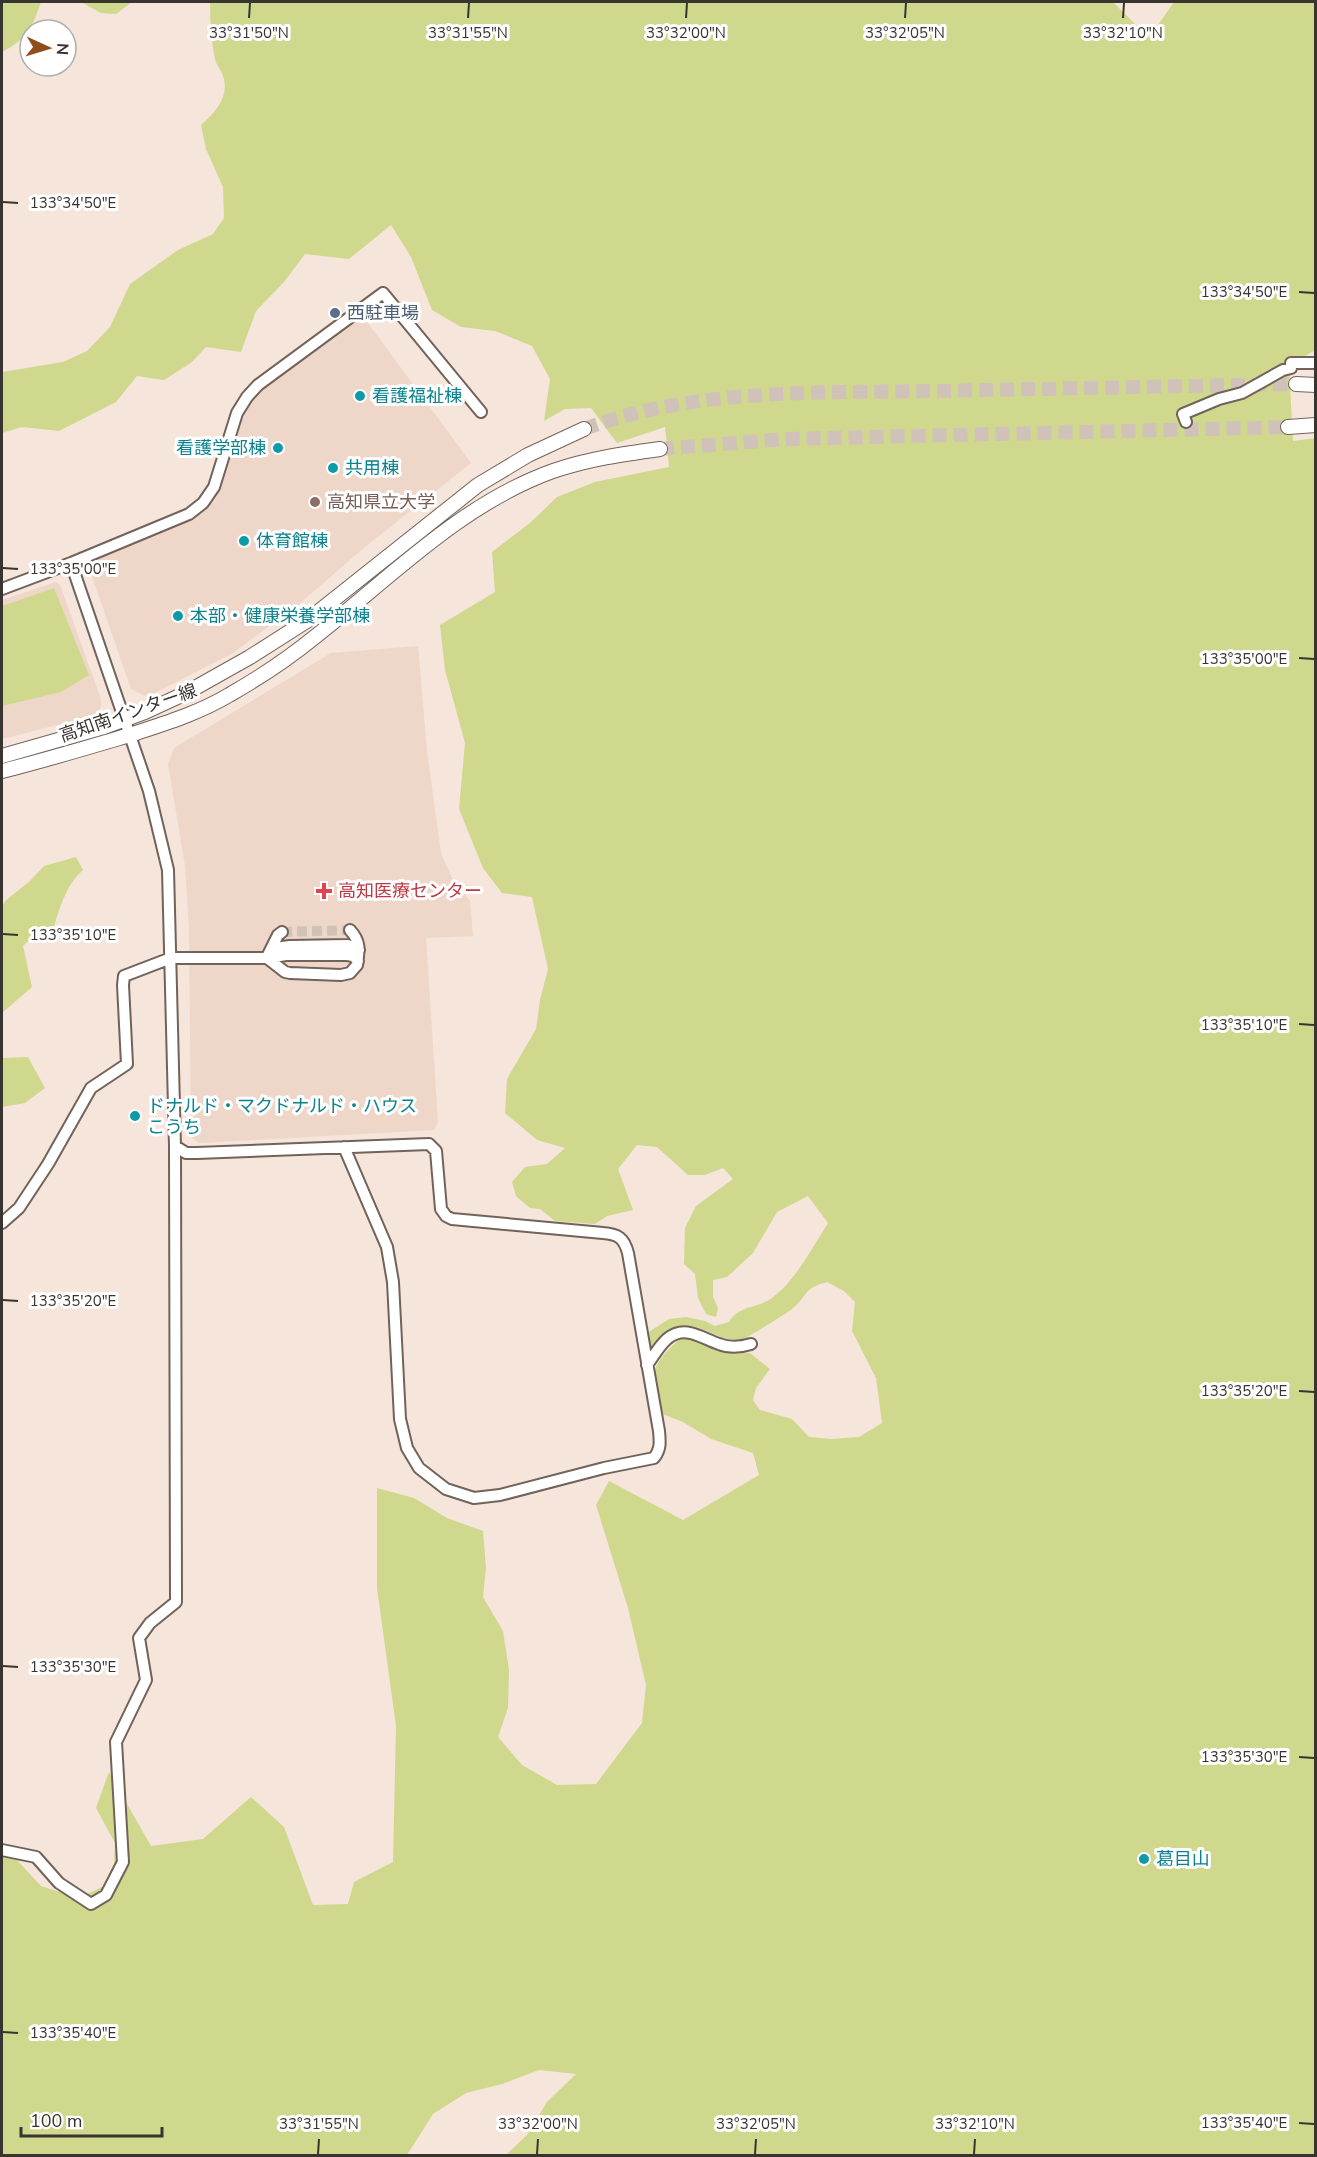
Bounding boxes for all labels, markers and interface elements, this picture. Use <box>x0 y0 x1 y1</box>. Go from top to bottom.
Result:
north arrow <box>18 18 78 78</box>
text: 33°31'50"N <box>209 23 289 43</box>
text: 33°31'55"N <box>428 23 508 43</box>
text: 33°32'00"N <box>646 23 726 43</box>
text: 33°32'05"N <box>865 23 945 43</box>
text: 33°32'10"N <box>1083 23 1163 43</box>
text: N <box>51 42 73 56</box>
text: 133°34'50"E <box>30 193 116 213</box>
text: 133°34'50"E <box>1201 282 1287 302</box>
place label: 西駐車場 <box>347 301 419 325</box>
marker: 西駐車場 <box>328 306 342 320</box>
place label: 看護福祉棟 <box>372 384 462 408</box>
marker: 看護福祉棟 <box>353 389 367 403</box>
place label: 看護学部棟 <box>176 436 266 460</box>
marker: 看護学部棟 <box>271 441 285 455</box>
place label: 共用棟 <box>345 456 399 480</box>
marker: 共用棟 <box>326 461 340 475</box>
place label: 高知県立大学 <box>327 490 435 514</box>
marker: 高知県立大学 <box>308 495 322 509</box>
place label: 体育館棟 <box>256 529 328 553</box>
marker: 体育館棟 <box>237 534 251 548</box>
text: 133°35'00"E <box>30 559 116 579</box>
place label: 本部・健康栄養学部棟 <box>190 604 370 628</box>
marker: 本部・健康栄養学部棟 <box>171 609 185 623</box>
text: 133°35'00"E <box>1201 649 1287 669</box>
street label: 高知南インター線 <box>56 678 200 748</box>
place label: 高知医療センター <box>338 879 482 903</box>
marker: 高知医療センター <box>315 882 333 900</box>
text: 133°35'10"E <box>30 925 116 945</box>
text: 133°35'10"E <box>1201 1015 1287 1035</box>
place label: ドナルド・マクドナルド・ハウス こうち <box>147 1094 417 1139</box>
marker: ドナルド・マクドナルド・ハウス こうち <box>128 1109 142 1123</box>
text: 133°35'20"E <box>30 1291 116 1311</box>
text: 133°35'20"E <box>1201 1381 1287 1401</box>
text: 133°35'30"E <box>30 1657 116 1677</box>
text: 133°35'30"E <box>1201 1747 1287 1767</box>
place label: 葛目山 <box>1156 1847 1210 1871</box>
marker: 葛目山 <box>1137 1852 1151 1866</box>
text: 133°35'40"E <box>30 2023 116 2043</box>
scale bar <box>21 2100 162 2138</box>
text: 100 m <box>30 2109 82 2133</box>
text: 133°35'40"E <box>1201 2113 1287 2133</box>
text: 33°31'55"N <box>279 2114 359 2134</box>
text: 33°32'00"N <box>498 2114 578 2134</box>
text: 33°32'05"N <box>716 2114 796 2134</box>
text: 33°32'10"N <box>935 2114 1015 2134</box>

